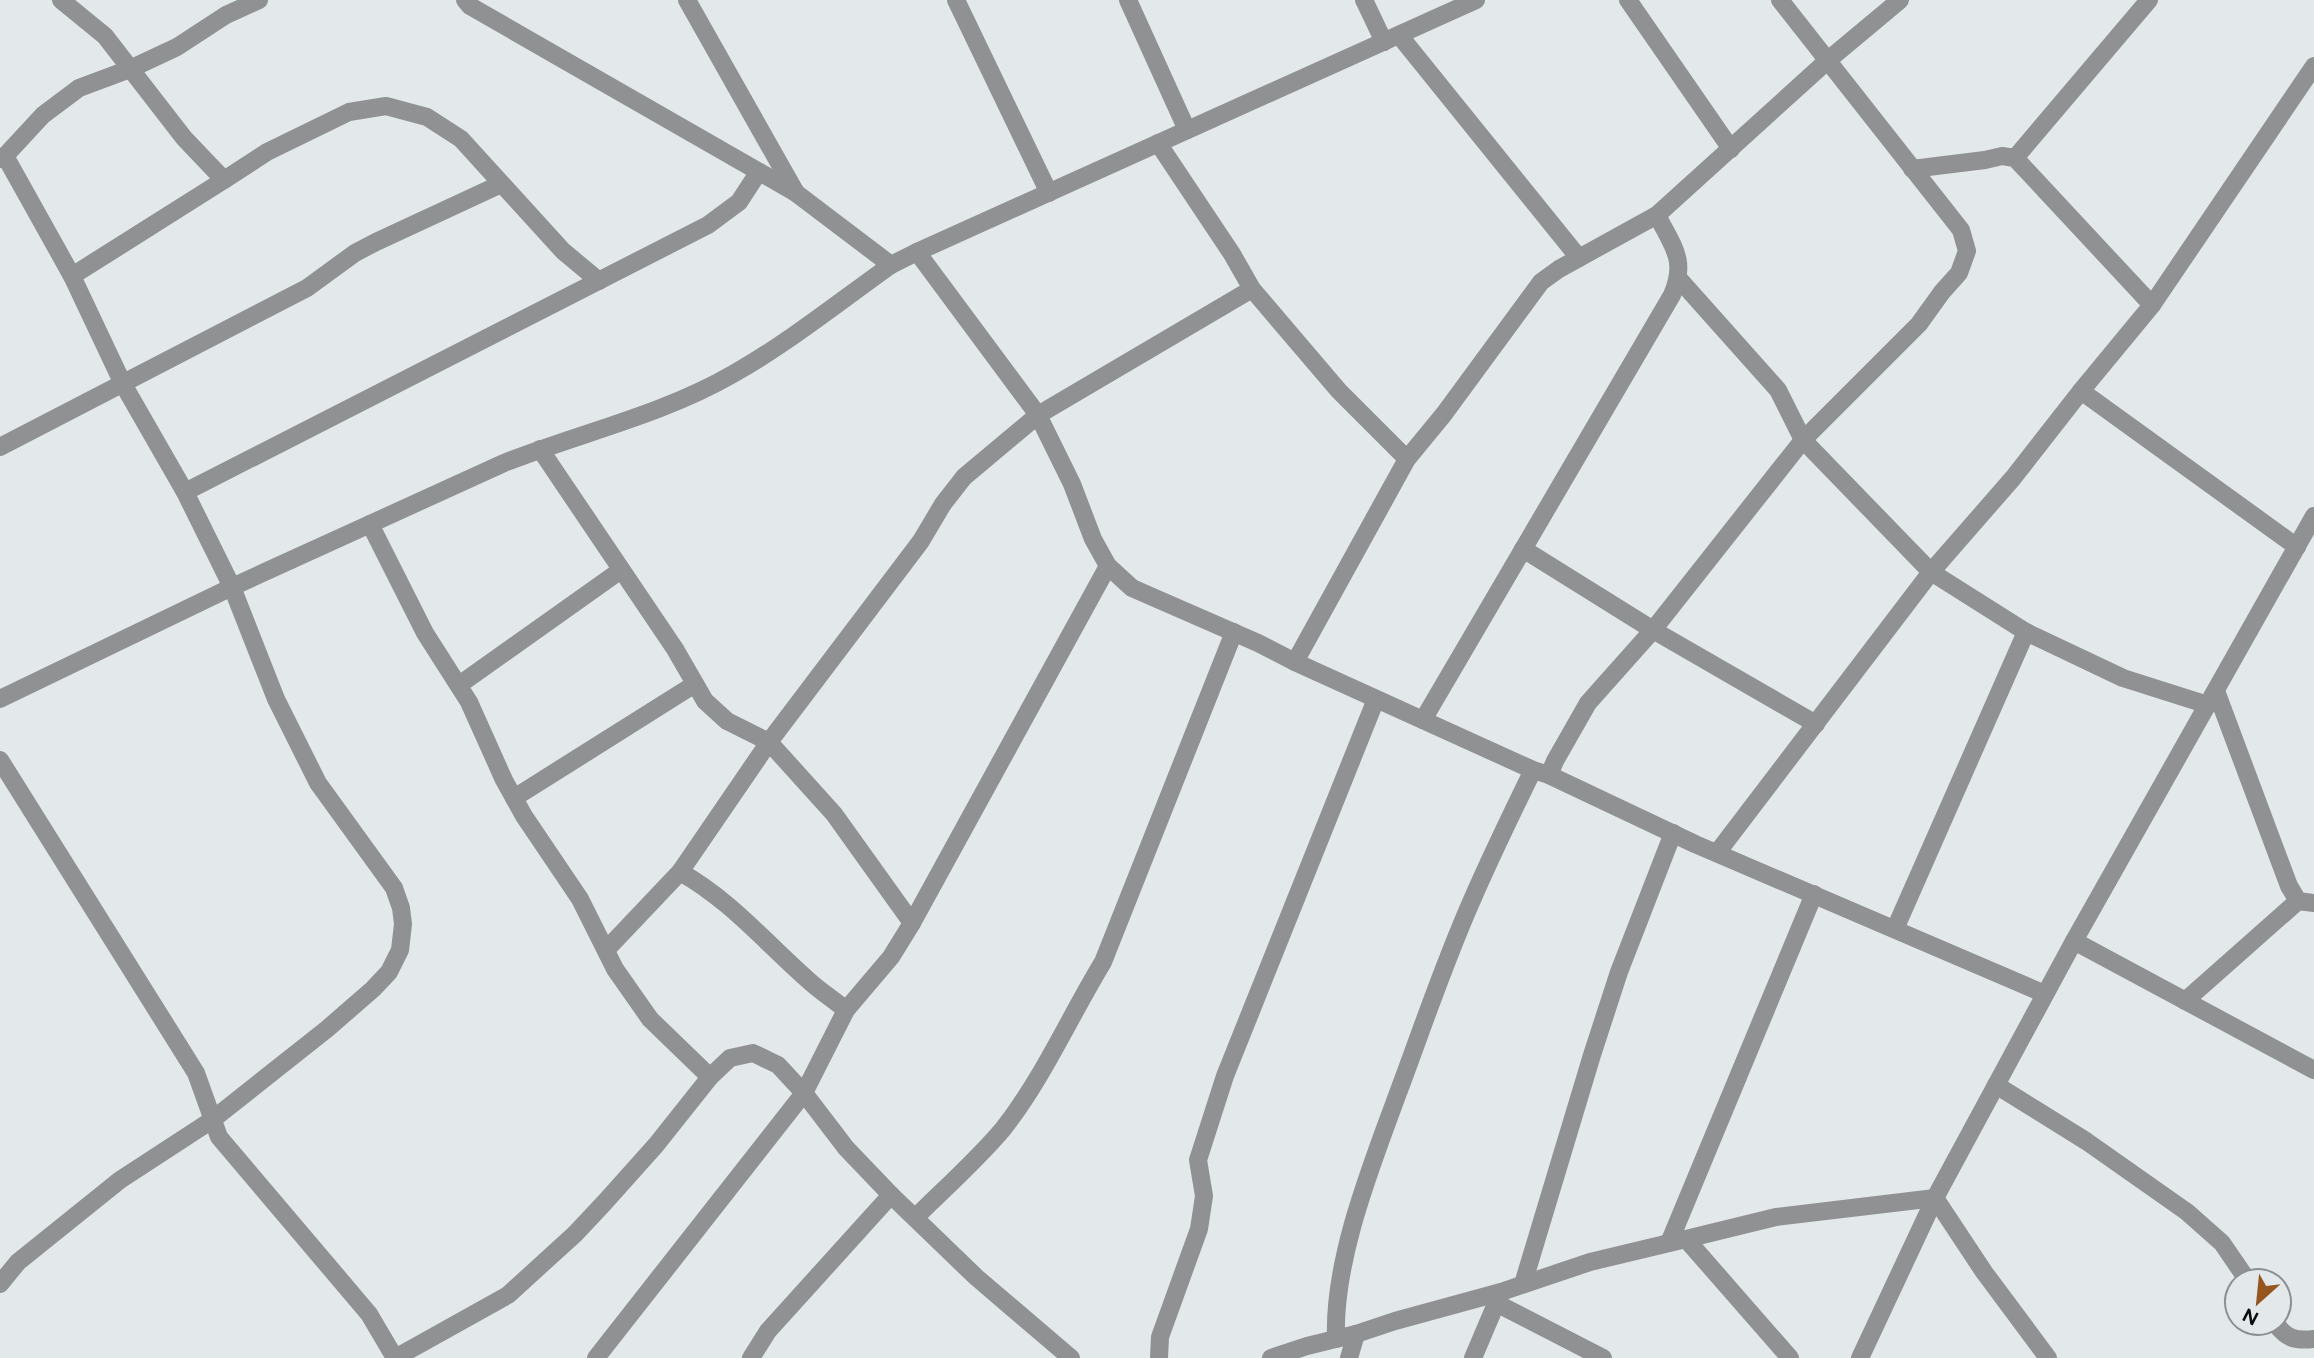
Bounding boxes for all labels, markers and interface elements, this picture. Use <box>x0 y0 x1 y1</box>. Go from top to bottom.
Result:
north arrow <box>2223 1267 2293 1337</box>
text: N <box>2239 1303 2262 1330</box>

